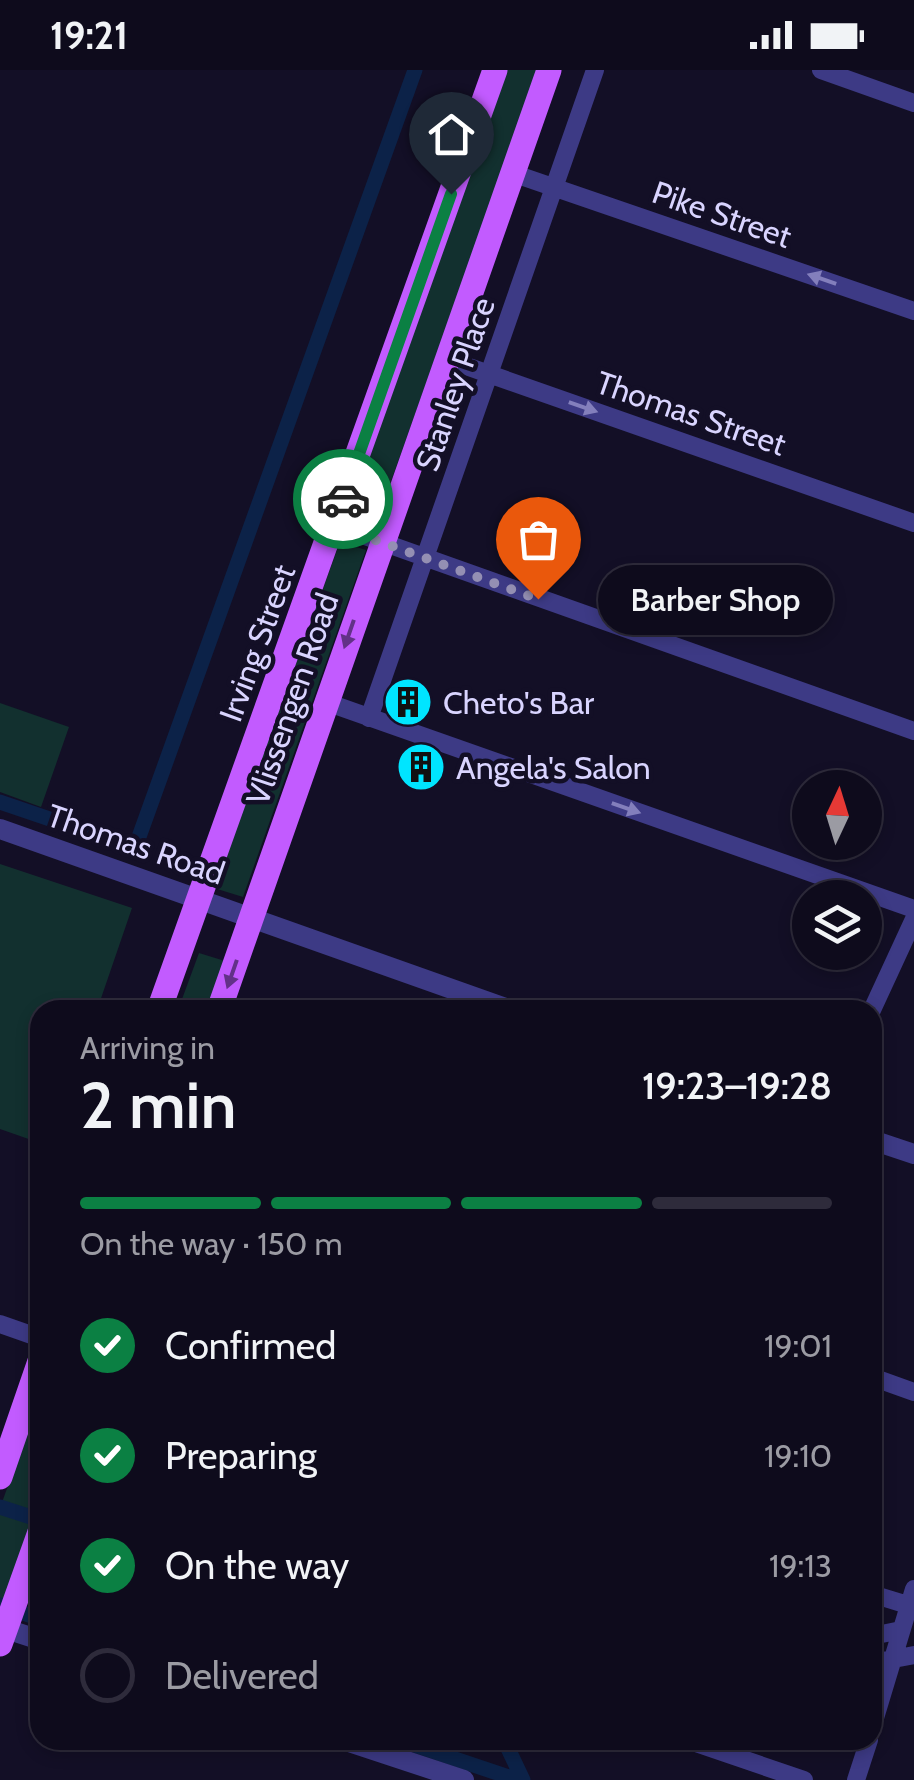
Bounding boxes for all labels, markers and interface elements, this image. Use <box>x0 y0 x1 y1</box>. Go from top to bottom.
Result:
text: 19:21 <box>50 12 128 59</box>
pin <box>409 92 494 195</box>
icon: home <box>424 107 479 162</box>
street label: Pike Street <box>647 172 797 256</box>
one-way arrow <box>806 271 836 286</box>
street label: Stanley Place <box>407 292 503 476</box>
street label: Thomas Street <box>591 362 791 464</box>
one-way arrow <box>569 400 599 415</box>
courier <box>293 449 393 549</box>
icon: car <box>316 472 371 527</box>
pin <box>496 497 581 600</box>
icon: bag <box>511 512 566 567</box>
street label: Irving Street <box>211 559 303 727</box>
callout: Barber Shop <box>598 564 833 634</box>
text: Barber Shop <box>630 580 801 619</box>
street label: Vlissengen Road <box>238 588 346 810</box>
one-way arrow <box>341 619 356 649</box>
building icon: Cheto's Bar <box>382 676 434 728</box>
place label: Cheto's Bar <box>443 683 595 722</box>
building icon: Angela's Salon <box>395 741 447 793</box>
place label: Angela's Salon <box>456 748 651 787</box>
north arrow <box>792 770 882 860</box>
map controls <box>792 770 882 970</box>
street label: Thomas Road <box>42 795 230 893</box>
one-way arrow <box>612 801 642 816</box>
button: layers <box>792 880 882 970</box>
one-way arrow <box>223 959 238 989</box>
text: Arriving in <box>80 1028 215 1067</box>
text: 19:23–19:28 <box>642 1062 832 1109</box>
text: 2 min <box>80 1065 237 1144</box>
text: On the way · 150 m <box>80 1224 343 1263</box>
icon: check <box>80 1318 135 1373</box>
text: Confirmed <box>165 1322 336 1369</box>
text: 19:01 <box>764 1326 832 1365</box>
icon: check <box>80 1428 135 1483</box>
text: Preparing <box>165 1432 317 1479</box>
text: 19:10 <box>764 1436 832 1475</box>
icon: check <box>80 1538 135 1593</box>
text: On the way <box>165 1542 349 1589</box>
text: 19:13 <box>769 1546 832 1585</box>
text: Delivered <box>165 1652 319 1699</box>

